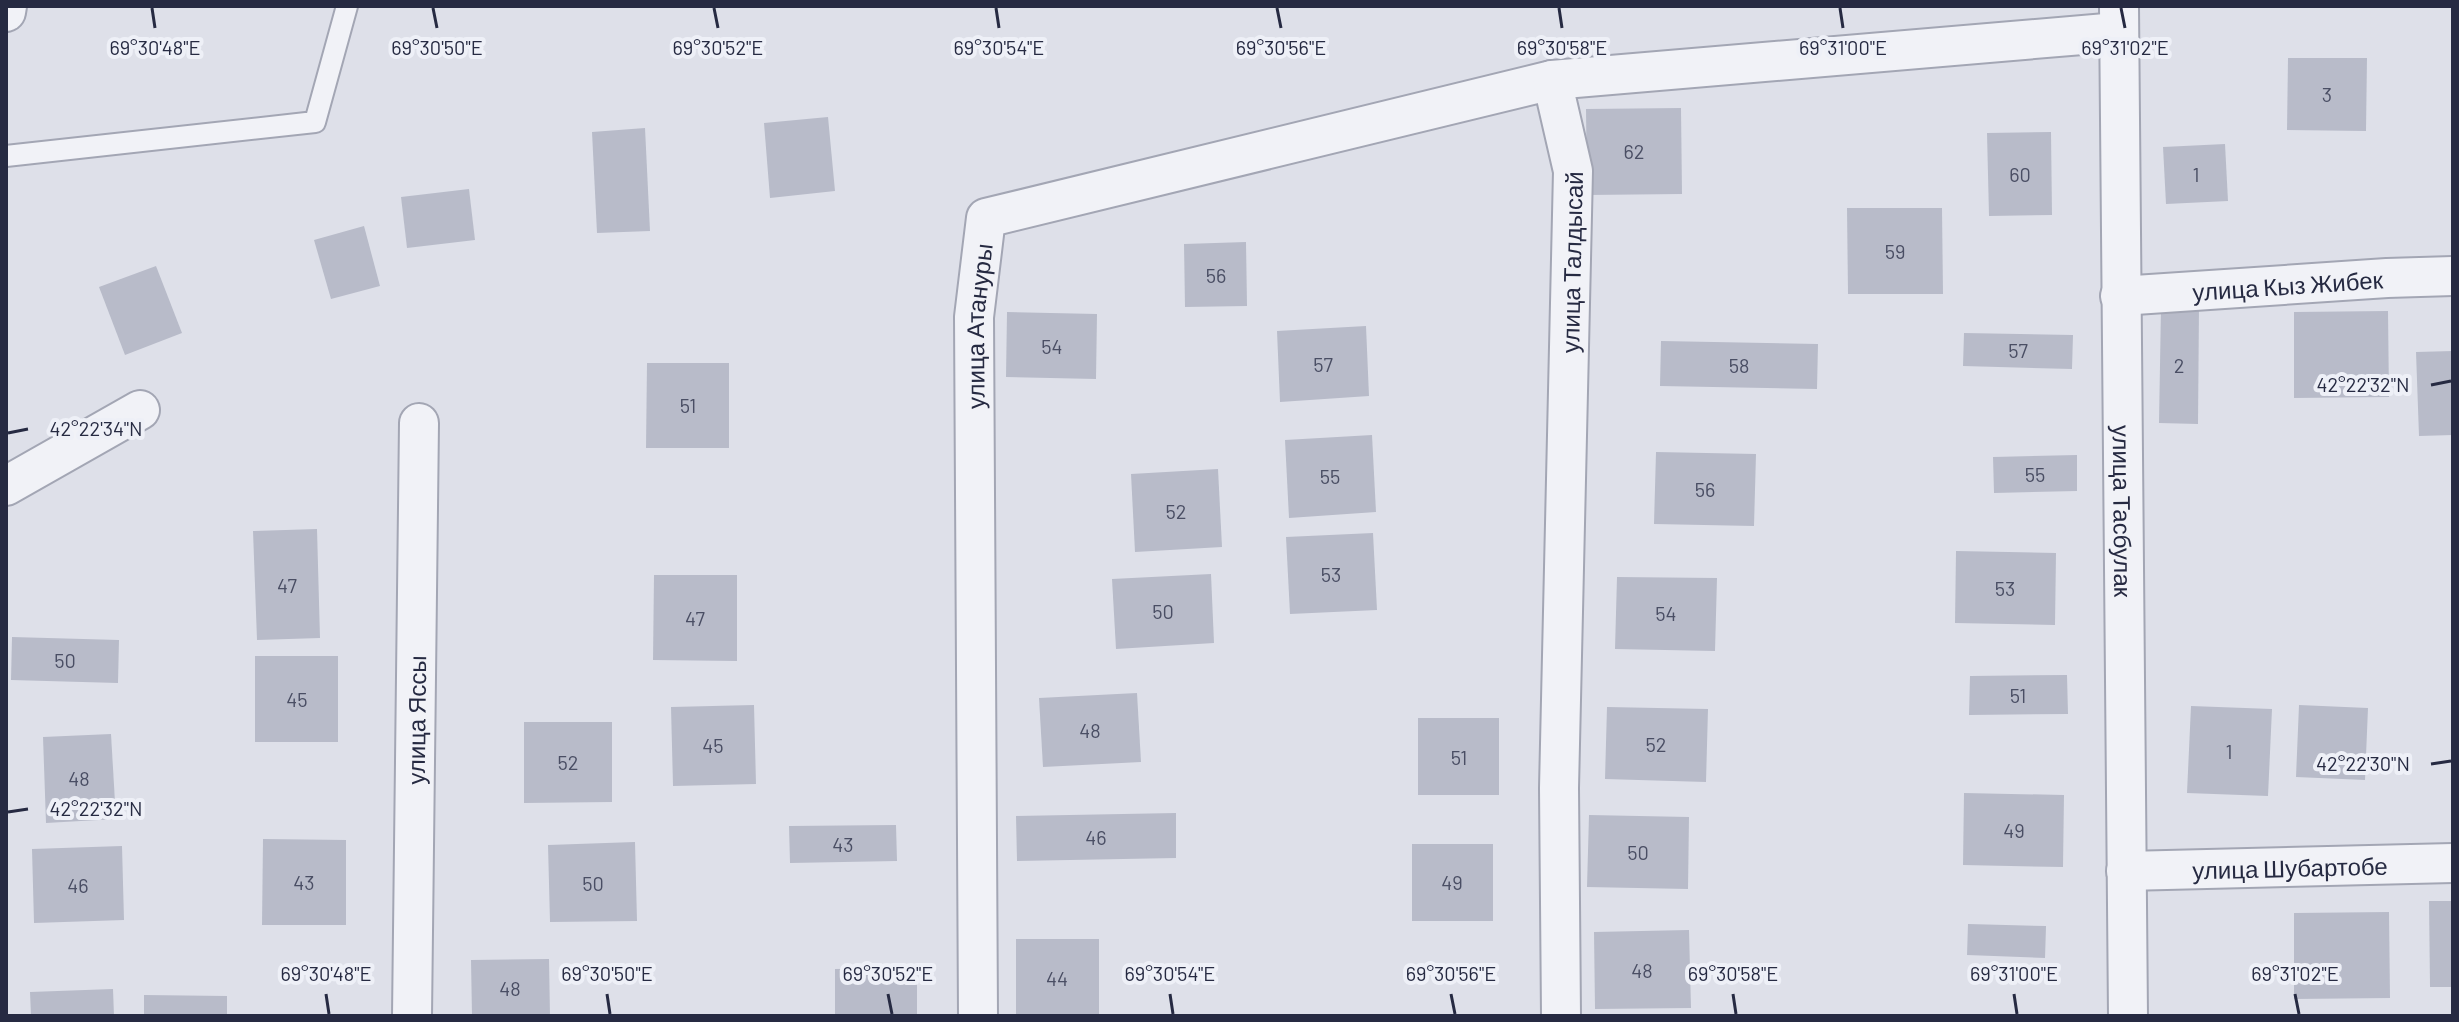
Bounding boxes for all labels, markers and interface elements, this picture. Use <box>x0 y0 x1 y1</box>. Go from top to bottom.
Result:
text: 69°30'48"E <box>109 35 201 59</box>
text: 69°30'50"E <box>391 35 483 59</box>
text: 69°30'52"E <box>673 35 763 59</box>
text: 69°30'54"E <box>954 35 1044 59</box>
text: 69°30'56"E <box>1236 35 1326 59</box>
text: 69°30'58"E <box>1517 35 1607 59</box>
text: 69°31'00"E <box>1799 35 1887 59</box>
text: 69°31'02"E <box>2081 35 2169 59</box>
house number: 3 <box>2322 82 2332 106</box>
house number: 62 <box>1623 139 1645 163</box>
house number: 60 <box>2009 162 2031 186</box>
house number: 1 <box>2193 162 2200 186</box>
street label: улица Талдысай <box>1554 171 1587 353</box>
house number: 59 <box>1885 239 1905 263</box>
street label: улица Атануры <box>959 242 997 409</box>
house number: 56 <box>1206 263 1226 287</box>
street label: улица Кыз Жибек <box>2191 264 2384 306</box>
house number: 54 <box>1041 334 1063 358</box>
house number: 57 <box>2008 338 2028 362</box>
house number: 57 <box>1313 352 1333 376</box>
house number: 58 <box>1729 353 1749 377</box>
house number: 2 <box>2174 353 2184 377</box>
text: 42°22'32"N <box>2316 372 2410 396</box>
house number: 51 <box>680 393 696 417</box>
text: 42°22'34"N <box>49 416 143 440</box>
street label: улица Тасбулак <box>2108 425 2139 598</box>
house number: 55 <box>2025 462 2045 486</box>
house number: 55 <box>1320 464 1340 488</box>
house number: 56 <box>1695 477 1715 501</box>
house number: 52 <box>1166 499 1187 523</box>
house number: 53 <box>1321 562 1341 586</box>
house number: 47 <box>277 573 297 597</box>
house number: 53 <box>1995 576 2015 600</box>
house number: 50 <box>1152 599 1174 623</box>
house number: 54 <box>1655 601 1677 625</box>
house number: 47 <box>685 606 705 630</box>
house number: 50 <box>54 648 76 672</box>
street label: улица Яссы <box>400 655 431 785</box>
house number: 51 <box>2010 683 2026 707</box>
house number: 45 <box>286 687 308 711</box>
house number: 48 <box>1079 718 1101 742</box>
house number: 52 <box>1646 732 1667 756</box>
house number: 45 <box>702 733 724 757</box>
house number: 1 <box>2226 739 2233 763</box>
house number: 51 <box>1451 745 1467 769</box>
house number: 52 <box>558 750 579 774</box>
text: 42°22'30"N <box>2316 751 2410 775</box>
house number: 48 <box>68 766 90 790</box>
text: 42°22'32"N <box>49 796 143 820</box>
house number: 49 <box>2003 818 2025 842</box>
house number: 46 <box>1085 825 1107 849</box>
house number: 43 <box>832 832 854 856</box>
house number: 50 <box>1627 840 1649 864</box>
street label: улица Шубартобе <box>2192 850 2388 884</box>
house number: 43 <box>293 870 315 894</box>
house number: 49 <box>1441 870 1463 894</box>
house number: 50 <box>582 871 604 895</box>
house number: 46 <box>67 873 89 897</box>
house number: 48 <box>1631 958 1653 982</box>
text: 69°30'48"E <box>280 961 372 985</box>
text: 69°30'50"E <box>561 961 653 985</box>
text: 69°30'52"E <box>843 961 933 985</box>
text: 69°30'54"E <box>1125 961 1215 985</box>
text: 69°30'56"E <box>1406 961 1496 985</box>
text: 69°30'58"E <box>1688 961 1778 985</box>
text: 69°31'00"E <box>1970 961 2058 985</box>
text: 69°31'02"E <box>2251 961 2339 985</box>
house number: 44 <box>1046 966 1068 990</box>
house number: 48 <box>499 976 521 1000</box>

